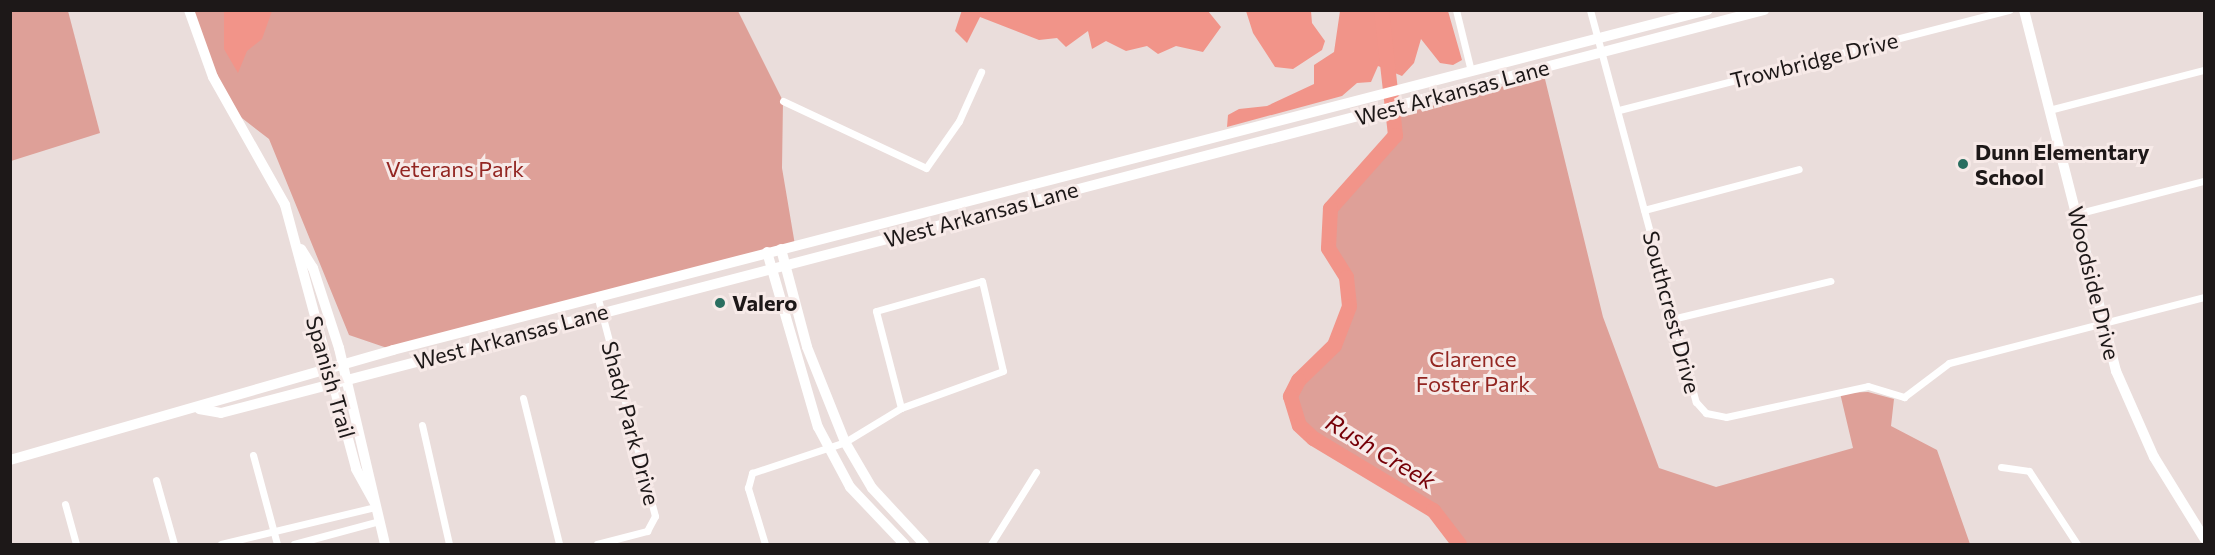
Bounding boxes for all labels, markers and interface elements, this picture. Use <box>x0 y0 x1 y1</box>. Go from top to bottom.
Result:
street label: Trowbridge Drive <box>1727 26 1901 94</box>
street label: West Arkansas Lane <box>1352 53 1552 131</box>
place label: Dunn Elementary School <box>1975 138 2150 190</box>
park label: Veterans Park <box>386 156 524 182</box>
marker: Dunn Elementary School <box>1956 157 1970 171</box>
street label: West Arkansas Lane <box>881 175 1081 253</box>
street label: Woodside Drive <box>2062 204 2126 362</box>
street label: Southcrest Drive <box>1638 228 1706 396</box>
place label: Valero <box>732 290 797 316</box>
marker: Valero <box>713 296 727 310</box>
street label: West Arkansas Lane <box>411 297 611 375</box>
street label: Spanish Trail <box>301 313 361 441</box>
street label: Shady Park Drive <box>596 338 666 508</box>
park label: Clarence Foster Park <box>1416 345 1530 396</box>
water label: Rush Creek <box>1321 407 1441 495</box>

